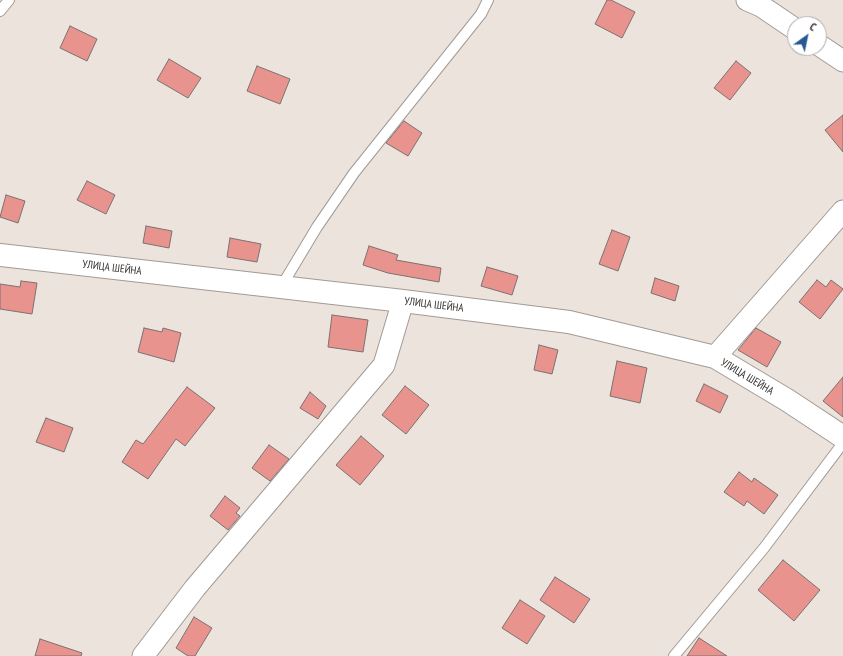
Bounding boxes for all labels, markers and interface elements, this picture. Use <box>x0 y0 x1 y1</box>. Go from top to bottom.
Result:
north arrow <box>787 16 827 56</box>
text: С <box>807 20 819 34</box>
street label: УЛИЦА ШЕЙНА <box>82 258 142 278</box>
street label: УЛИЦА ШЕЙНА <box>404 295 464 315</box>
street label: УЛИЦА ШЕЙНА <box>718 356 776 398</box>

